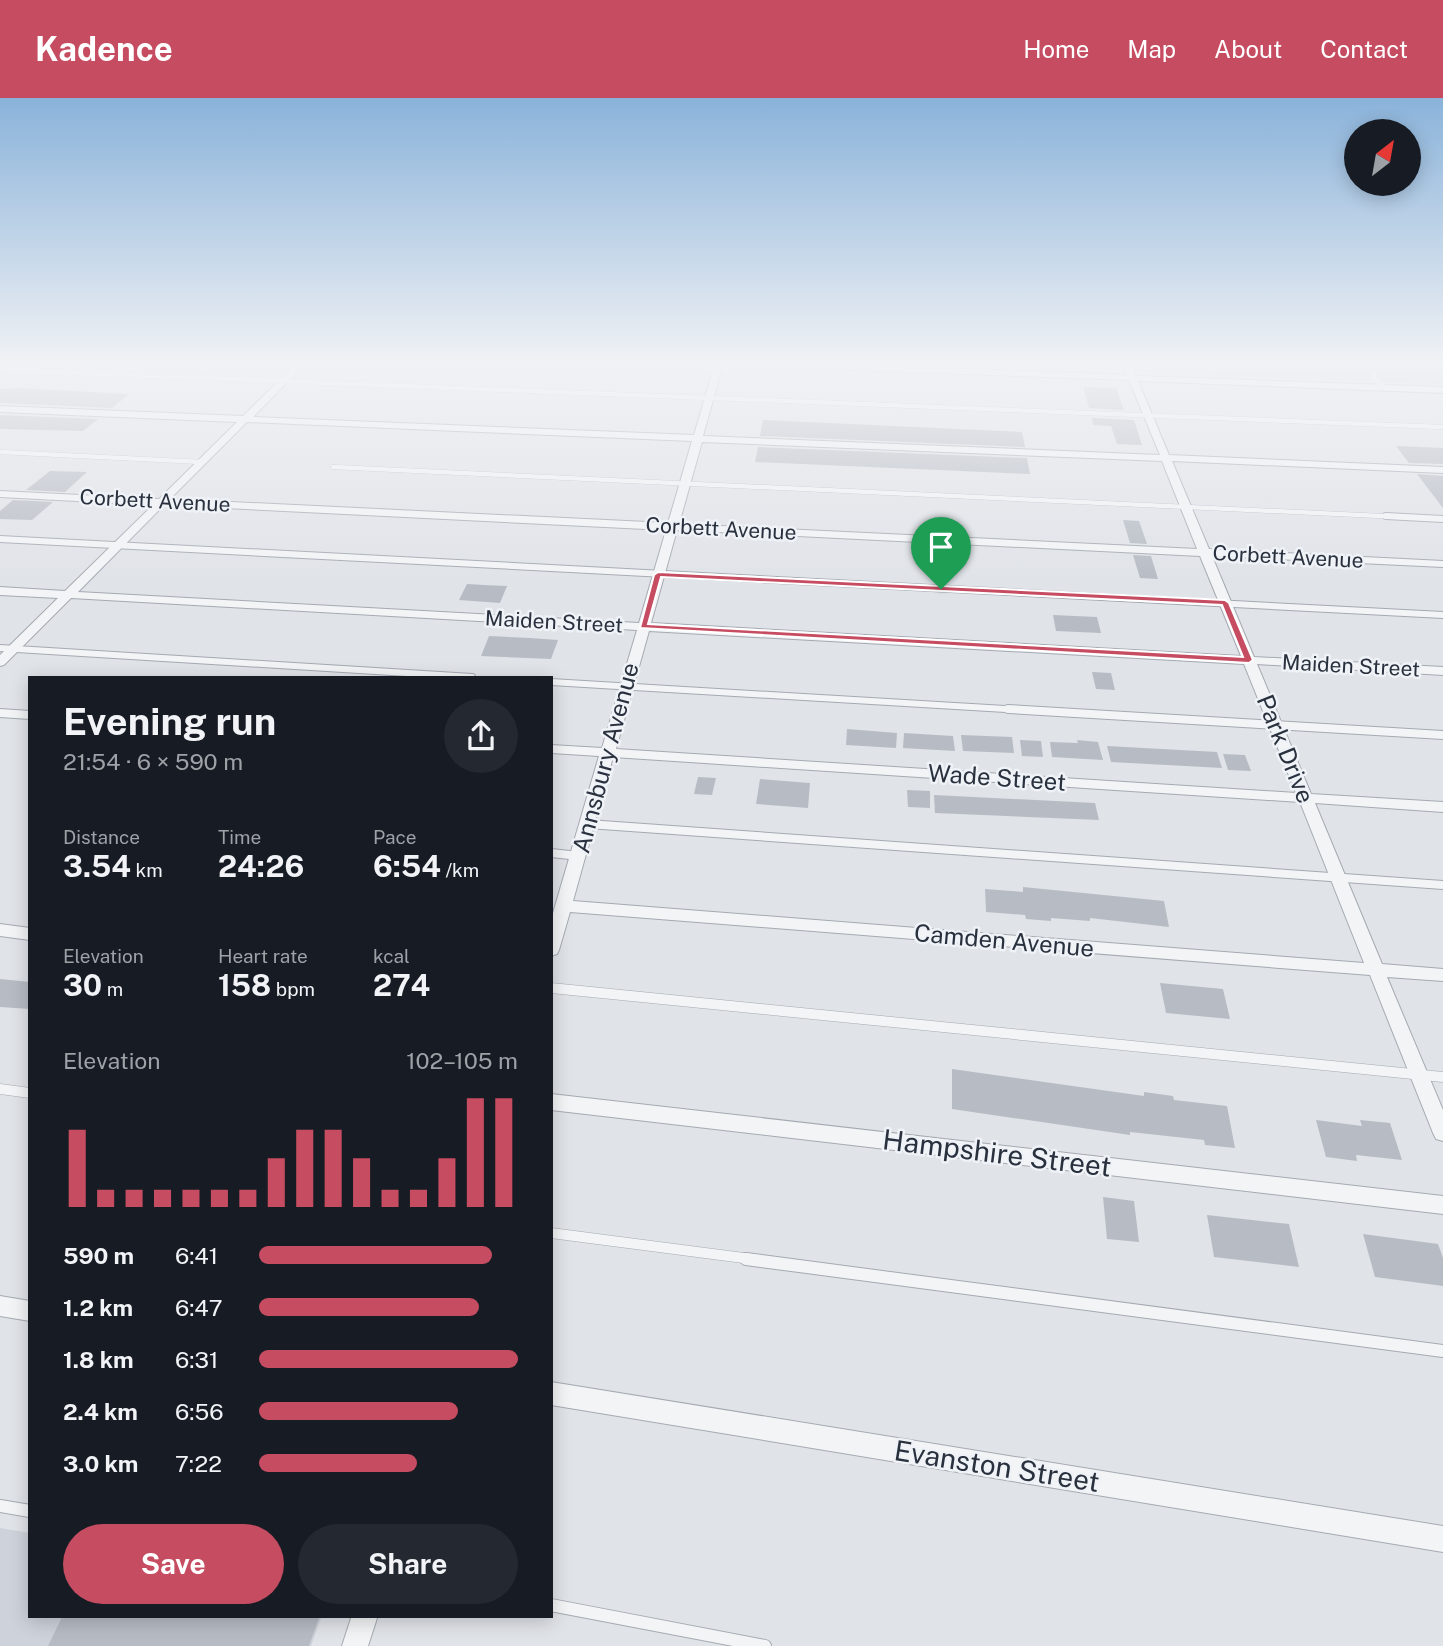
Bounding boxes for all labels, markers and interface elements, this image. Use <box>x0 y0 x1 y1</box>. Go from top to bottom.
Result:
text: Kadence <box>35 30 173 68</box>
text: Home <box>1023 35 1089 63</box>
text: Map <box>1127 35 1176 63</box>
text: About <box>1214 35 1282 63</box>
text: Contact <box>1320 35 1408 63</box>
north arrow <box>1344 119 1421 196</box>
map controls <box>1344 119 1421 196</box>
street label: Corbett Avenue <box>79 484 231 517</box>
street label: Corbett Avenue <box>645 512 797 545</box>
pin <box>911 517 971 589</box>
icon: arrive <box>922 528 960 566</box>
street label: Corbett Avenue <box>1212 540 1364 573</box>
street label: Maiden Street <box>484 605 624 638</box>
street label: Maiden Street <box>1281 649 1421 682</box>
street label: Annsbury Avenue <box>566 660 644 856</box>
street label: Park Drive <box>1252 690 1320 807</box>
text: Evening run <box>63 699 276 744</box>
button: share <box>444 699 518 773</box>
text: 21:54 · 6 × 590 m <box>63 748 243 775</box>
street label: Wade Street <box>927 758 1067 796</box>
text: Distance <box>63 826 140 848</box>
text: Time <box>218 826 261 848</box>
text: Pace <box>373 826 416 848</box>
text: 3.54 <box>63 848 131 884</box>
text: 24:26 <box>218 848 304 884</box>
text: 6:54 <box>373 848 441 884</box>
text: km <box>131 859 163 881</box>
text: /km <box>441 859 479 881</box>
street label: Camden Avenue <box>913 918 1095 962</box>
text: Elevation <box>63 945 144 967</box>
text: Heart rate <box>218 945 308 967</box>
text: kcal <box>373 945 410 967</box>
text: 30 <box>63 967 102 1003</box>
text: 158 <box>218 967 271 1003</box>
text: 274 <box>373 967 430 1003</box>
text: m <box>102 978 123 1000</box>
text: bpm <box>271 978 315 1000</box>
text: Elevation <box>63 1047 161 1074</box>
text: 102–105 m <box>406 1047 518 1074</box>
street label: Hampshire Street <box>881 1122 1113 1183</box>
text: 590 m <box>63 1242 134 1269</box>
text: 6:41 <box>175 1242 218 1269</box>
text: 1.2 km <box>63 1294 133 1321</box>
text: 6:47 <box>175 1294 223 1321</box>
text: 1.8 km <box>63 1346 134 1373</box>
text: 6:31 <box>175 1346 218 1373</box>
text: 2.4 km <box>63 1398 138 1425</box>
text: 6:56 <box>175 1398 224 1425</box>
street label: Evanston Street <box>892 1433 1102 1498</box>
text: 3.0 km <box>63 1450 138 1477</box>
text: 7:22 <box>175 1450 222 1477</box>
button: Save <box>63 1524 284 1604</box>
button: Share <box>298 1524 518 1604</box>

